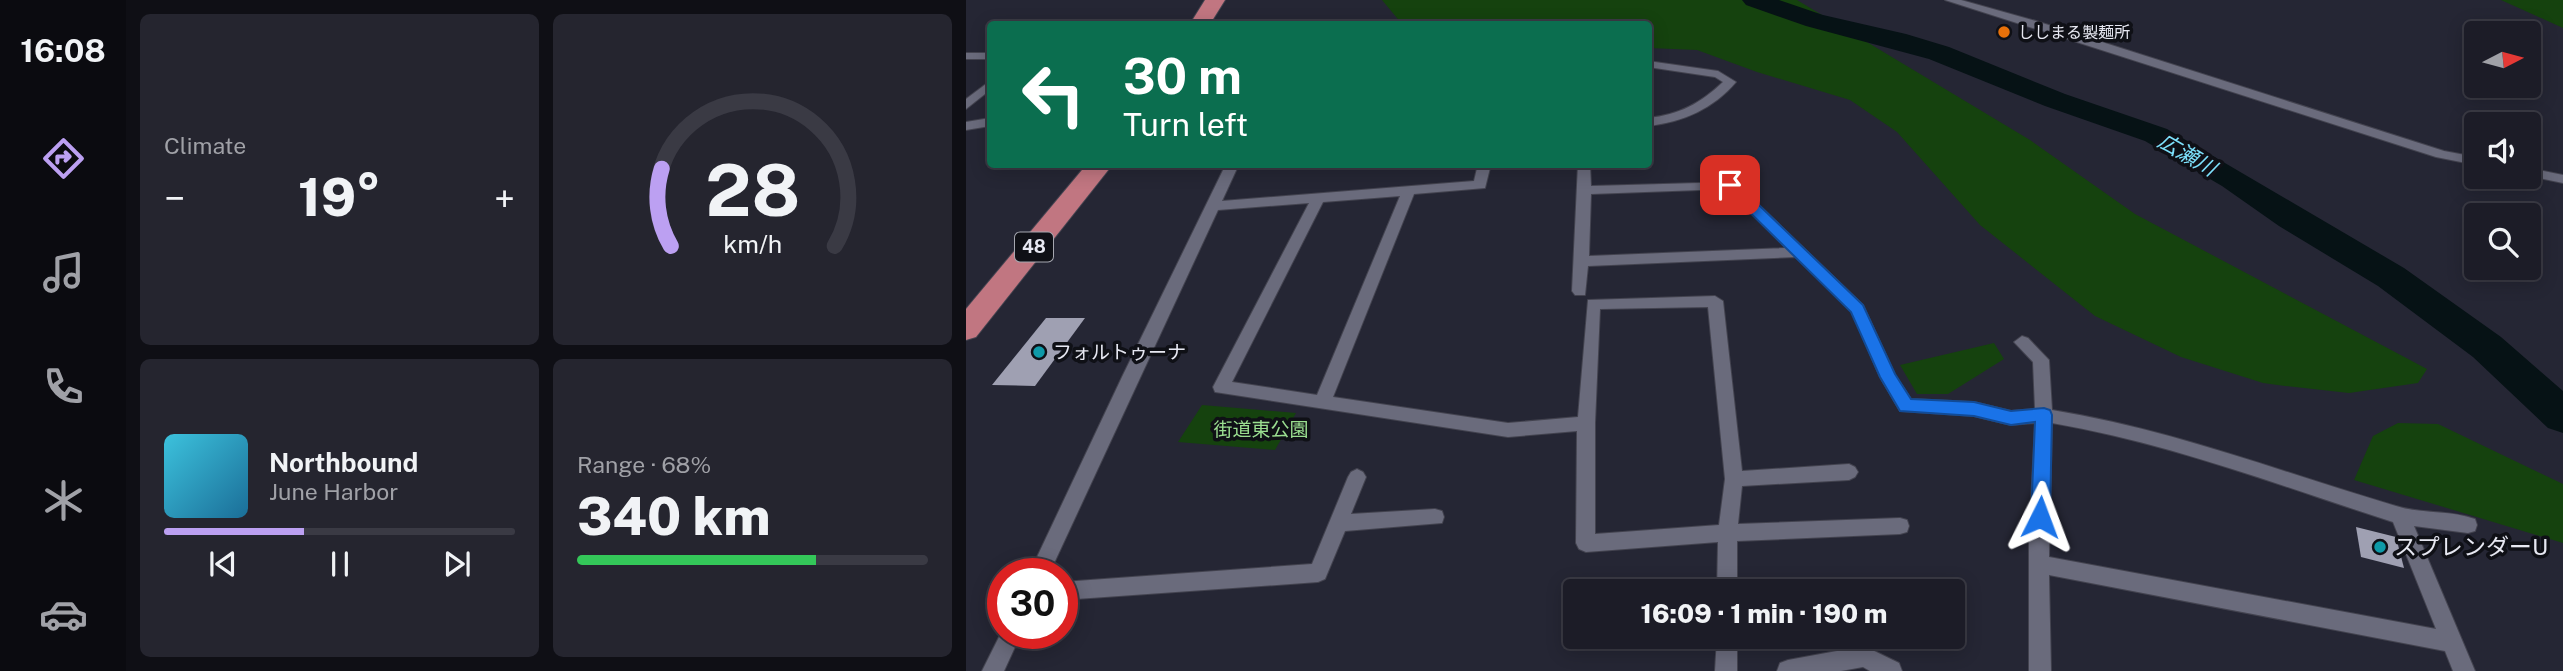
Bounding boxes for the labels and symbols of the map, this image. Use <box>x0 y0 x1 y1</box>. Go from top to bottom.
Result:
north arrow <box>2464 21 2541 98</box>
place label: ししまる製麺所 <box>2018 23 2130 42</box>
marker: ししまる製麺所 <box>1996 24 2012 40</box>
water label: 広瀬川 <box>2154 128 2223 182</box>
pin <box>1700 155 1760 215</box>
road number: 48 <box>1015 232 1053 262</box>
place label: フォルトゥーナ <box>1053 341 1186 363</box>
marker: フォルトゥーナ <box>1031 344 1047 360</box>
park label: 街道東公園 <box>1213 418 1309 440</box>
position arrow <box>2003 480 2077 554</box>
place label: スプレンダーU <box>2394 533 2548 560</box>
marker: スプレンダーU <box>2372 539 2388 555</box>
speed limit sign: 30 <box>987 558 1078 649</box>

